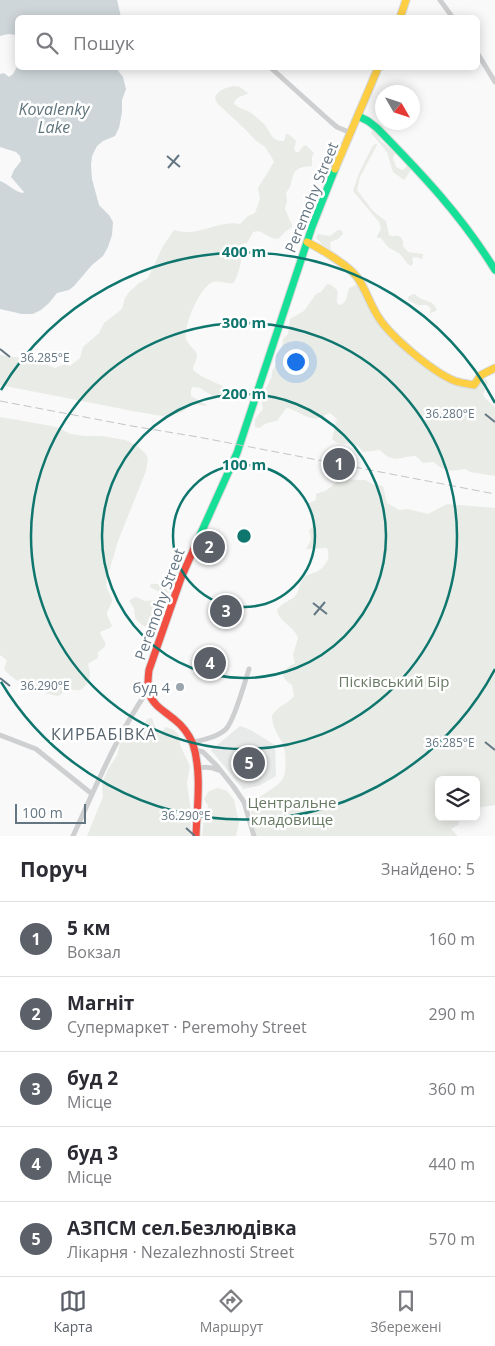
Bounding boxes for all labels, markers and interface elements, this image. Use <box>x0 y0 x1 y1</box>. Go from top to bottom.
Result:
search box <box>15 15 480 70</box>
icon: search <box>33 29 61 57</box>
text: Пошук <box>73 30 135 56</box>
north arrow <box>375 85 420 130</box>
water label: Kovalenky Lake <box>19 98 91 138</box>
street label: Peremohy Street <box>280 139 342 255</box>
text: 400 m <box>222 241 266 261</box>
text: 300 m <box>222 312 266 332</box>
text: 36.285°E <box>20 349 70 366</box>
your location <box>283 349 309 375</box>
text: 200 m <box>222 383 266 403</box>
text: 36.280°E <box>425 405 475 422</box>
pin: 1 <box>323 445 355 483</box>
text: 100 m <box>222 454 266 474</box>
centre of rings <box>235 527 253 545</box>
pin: 2 <box>193 528 225 566</box>
street label: Peremohy Street <box>130 545 188 663</box>
pin: 3 <box>210 592 242 630</box>
pin: 4 <box>194 644 226 682</box>
park label: Пісківський Бір <box>339 671 449 691</box>
text: 36.290°E <box>20 677 70 694</box>
place label: буд 4 <box>132 677 170 697</box>
marker: буд 4 <box>174 681 186 693</box>
district label: КИРБАБІВКА <box>51 723 157 745</box>
text: 36.285°E <box>425 734 475 751</box>
pin: 5 <box>233 744 265 782</box>
map controls <box>435 776 480 821</box>
button: layers <box>435 776 480 821</box>
park label: Центральне кладовище <box>248 792 336 829</box>
scale bar <box>15 801 86 824</box>
text: 100 m <box>22 803 63 822</box>
text: 36.290°E <box>161 807 211 824</box>
text: Поруч <box>20 855 88 883</box>
text: Знайдено: 5 <box>381 858 475 880</box>
text: 5 км <box>67 915 111 941</box>
text: 1 <box>31 928 41 950</box>
text: 160 m <box>429 928 475 950</box>
text: Вокзал <box>67 941 121 963</box>
text: Магніт <box>67 990 134 1016</box>
text: 2 <box>31 1003 41 1025</box>
text: 290 m <box>429 1003 475 1025</box>
text: Супермаркет · Peremohy Street <box>67 1016 307 1038</box>
text: буд 2 <box>67 1065 118 1091</box>
text: 3 <box>31 1078 41 1100</box>
text: 360 m <box>429 1078 475 1100</box>
text: Місце <box>67 1091 112 1113</box>
text: буд 3 <box>67 1140 118 1166</box>
text: 4 <box>31 1153 41 1175</box>
text: 440 m <box>429 1153 475 1175</box>
text: Місце <box>67 1166 112 1188</box>
text: АЗПСМ сел.Безлюдівка <box>67 1215 297 1241</box>
text: 5 <box>31 1228 41 1250</box>
text: 570 m <box>429 1228 475 1250</box>
text: Лікарня · Nezalezhnosti Street <box>67 1241 294 1263</box>
tab: Карта <box>53 1287 93 1336</box>
tab: Маршрут <box>200 1287 263 1336</box>
tab: Збережені <box>370 1287 442 1336</box>

